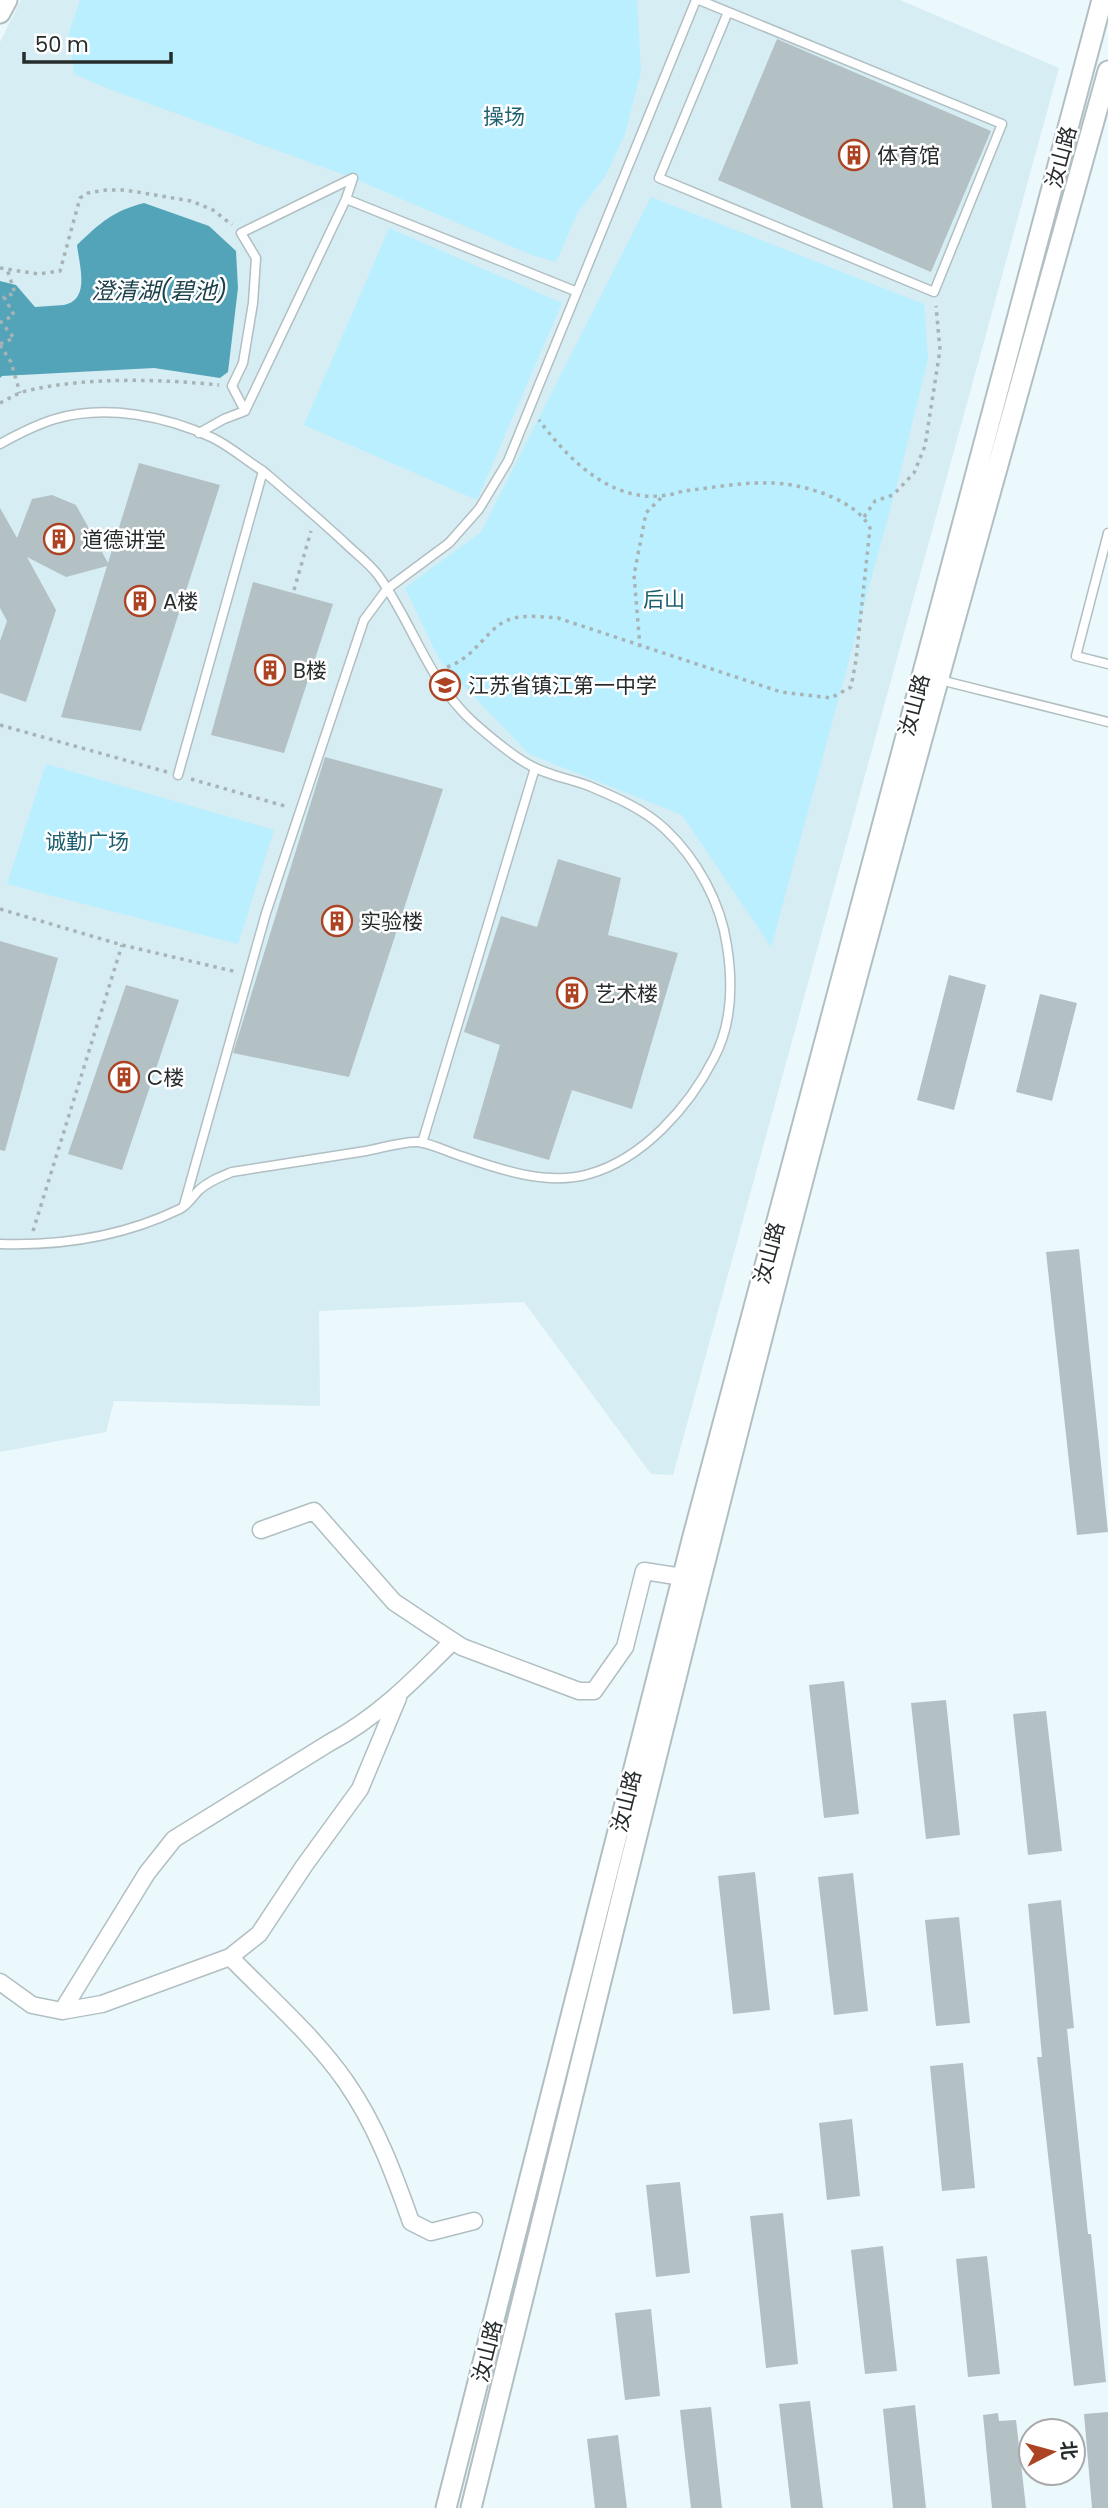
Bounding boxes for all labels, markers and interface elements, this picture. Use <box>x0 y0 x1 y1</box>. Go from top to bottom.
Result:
scale bar <box>24 21 172 65</box>
text: 50 m <box>35 30 89 59</box>
park label: 操场 <box>483 102 525 131</box>
street label: 汝山路 <box>1039 123 1083 191</box>
building icon: 体育馆 <box>837 138 871 172</box>
place label: 体育馆 <box>877 141 940 170</box>
water label: 澄清湖(碧池) <box>91 275 227 307</box>
building icon: 道德讲堂 <box>42 522 76 556</box>
place label: 道德讲堂 <box>82 525 166 554</box>
building icon: A楼 <box>123 584 157 618</box>
park label: 后山 <box>643 585 685 614</box>
place label: A楼 <box>163 587 198 616</box>
building icon: B楼 <box>253 653 287 687</box>
place label: B楼 <box>293 656 327 685</box>
school or university icon: 江苏省镇江第一中学 <box>428 668 462 702</box>
place label: 江苏省镇江第一中学 <box>468 671 657 700</box>
street label: 汝山路 <box>892 671 936 739</box>
park label: 诚勤广场 <box>45 827 129 856</box>
building icon: 实验楼 <box>320 904 354 938</box>
place label: 实验楼 <box>360 907 423 936</box>
building icon: 艺术楼 <box>555 976 589 1010</box>
place label: 艺术楼 <box>595 979 658 1008</box>
building icon: C楼 <box>107 1060 141 1094</box>
place label: C楼 <box>147 1063 184 1092</box>
street label: 汝山路 <box>747 1219 791 1287</box>
street label: 汝山路 <box>604 1767 648 1835</box>
street label: 汝山路 <box>465 2317 509 2385</box>
north arrow <box>1017 2417 1087 2487</box>
text: 北 <box>1054 2439 1083 2461</box>

